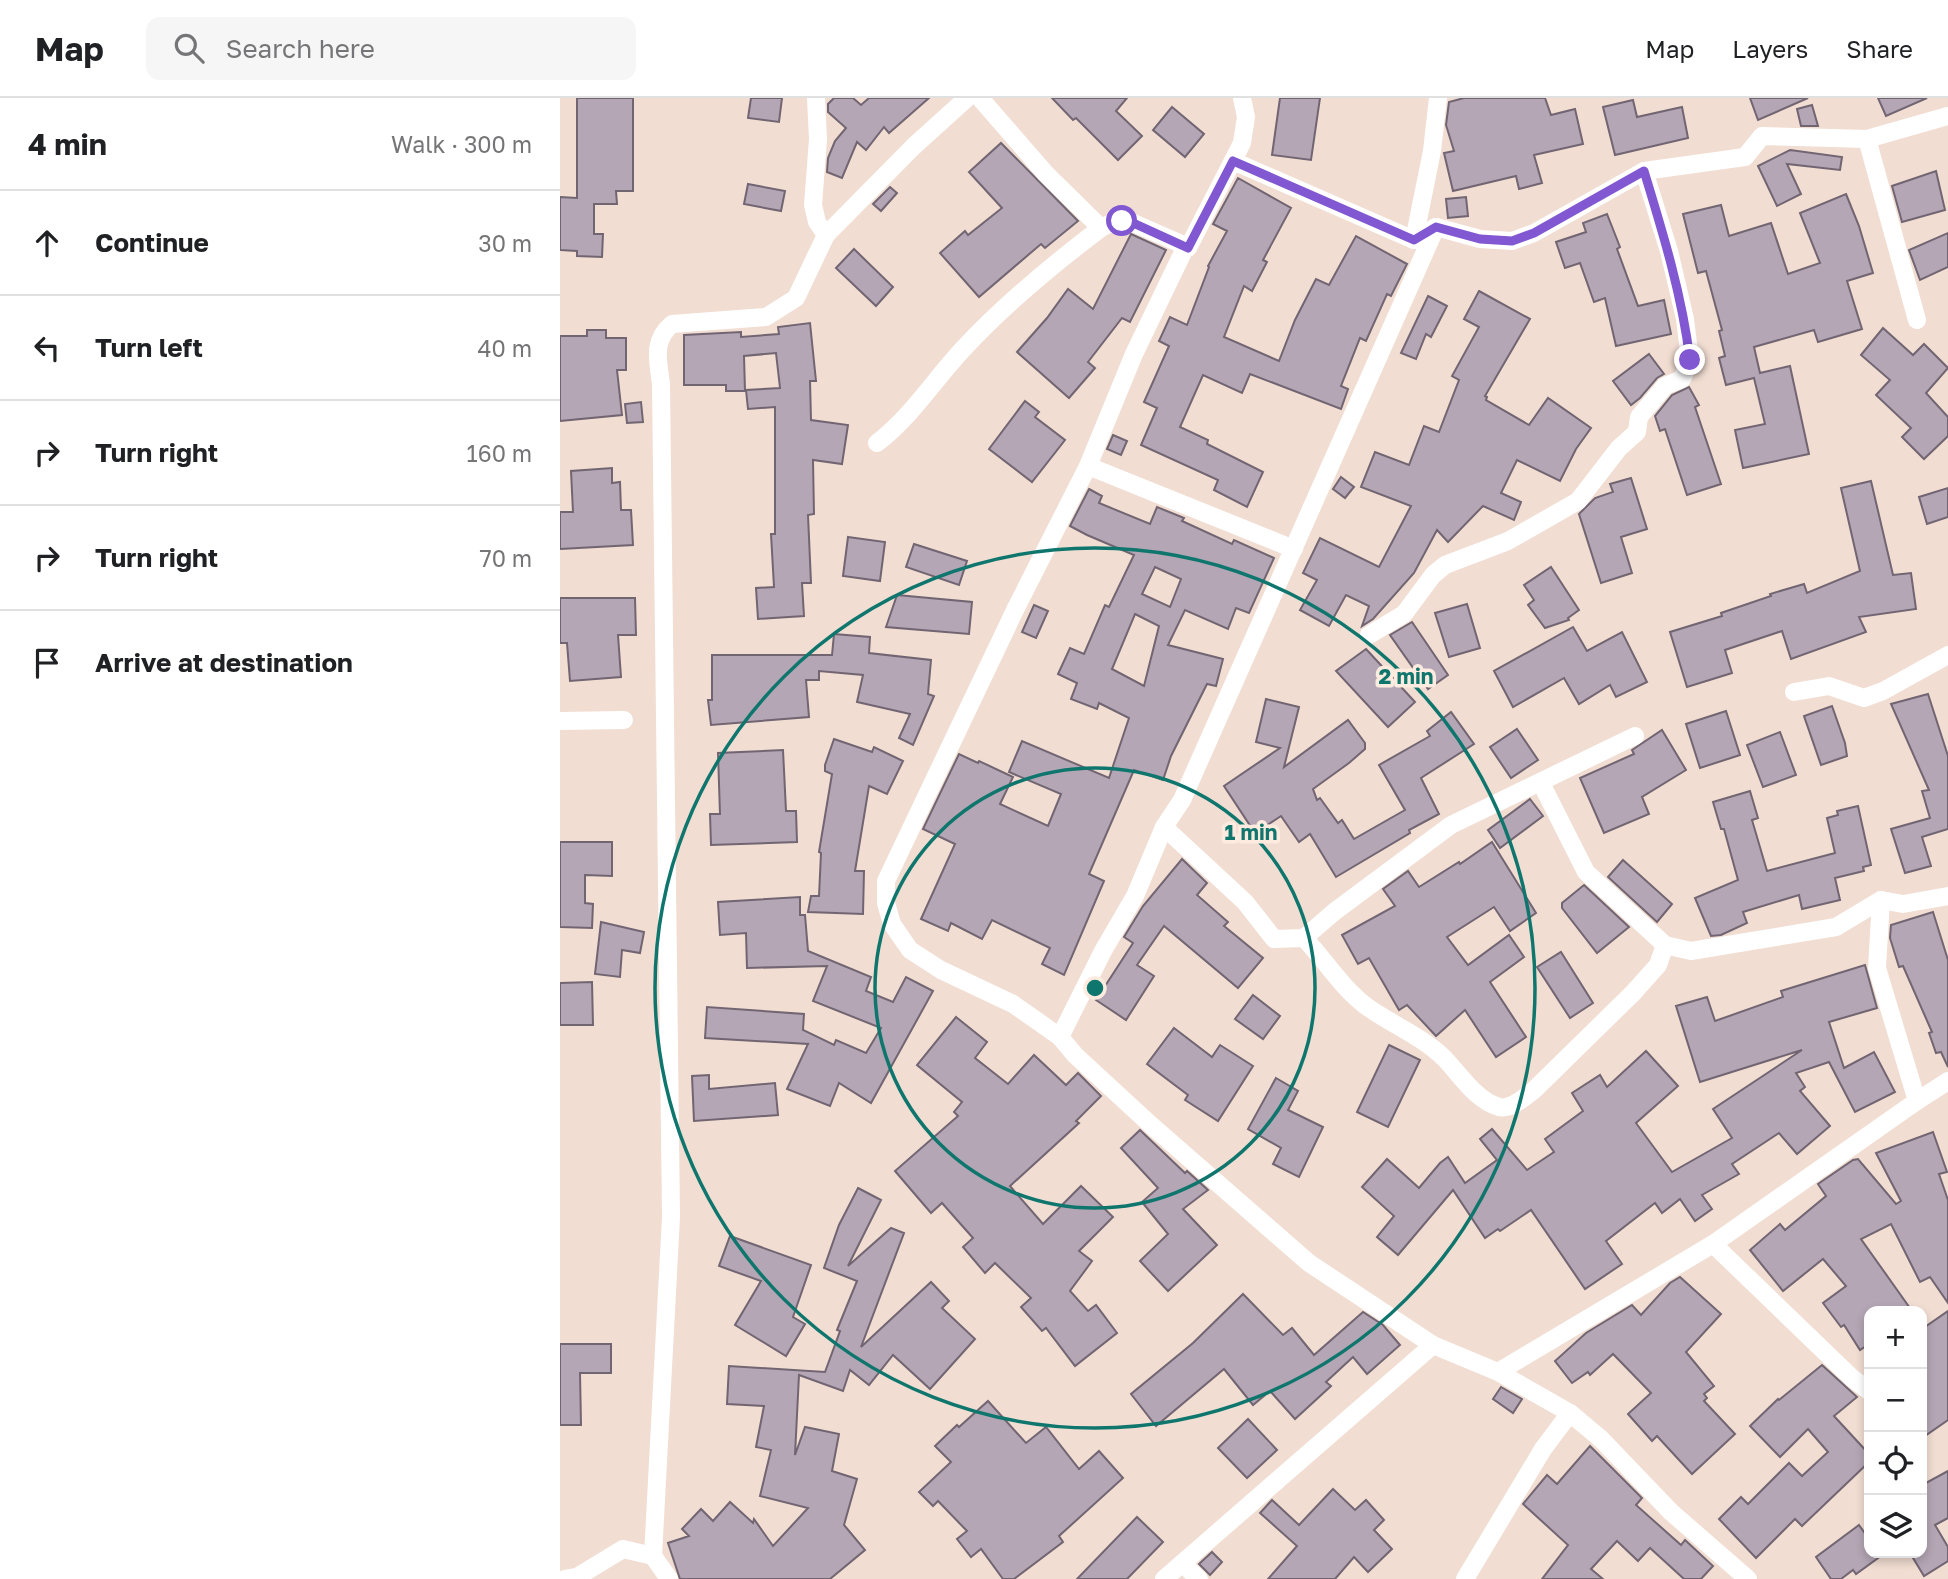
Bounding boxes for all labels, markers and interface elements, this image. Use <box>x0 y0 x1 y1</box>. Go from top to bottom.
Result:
search box <box>146 17 636 80</box>
text: Map <box>35 29 104 68</box>
icon: search <box>170 29 208 67</box>
text: Search here <box>226 33 375 64</box>
text: Map <box>1645 34 1694 63</box>
text: Layers <box>1732 34 1808 63</box>
text: Share <box>1846 34 1913 63</box>
text: 4 min <box>28 126 107 162</box>
text: Walk · 300 m <box>391 130 532 158</box>
route start <box>1106 205 1137 236</box>
icon: ahead <box>28 224 66 262</box>
text: Continue <box>95 227 209 258</box>
text: 30 m <box>478 229 532 257</box>
icon: left <box>28 329 66 367</box>
text: Turn left <box>95 332 203 363</box>
text: 40 m <box>478 334 532 362</box>
route end <box>1674 344 1705 375</box>
icon: right <box>28 434 66 472</box>
text: Turn right <box>95 437 218 468</box>
text: 160 m <box>467 439 532 467</box>
icon: right <box>28 539 66 577</box>
text: Turn right <box>95 542 218 573</box>
text: 70 m <box>479 544 532 572</box>
icon: arrive <box>28 644 66 682</box>
text: Arrive at destination <box>95 647 353 678</box>
text: 2 min <box>1379 663 1433 689</box>
text: 1 min <box>1225 819 1277 845</box>
centre of rings <box>1083 976 1107 1000</box>
map controls <box>1864 1306 1927 1558</box>
button: + <box>1864 1306 1927 1369</box>
button: − <box>1864 1369 1927 1432</box>
button: locate <box>1864 1432 1927 1495</box>
button: layers <box>1864 1495 1927 1558</box>

